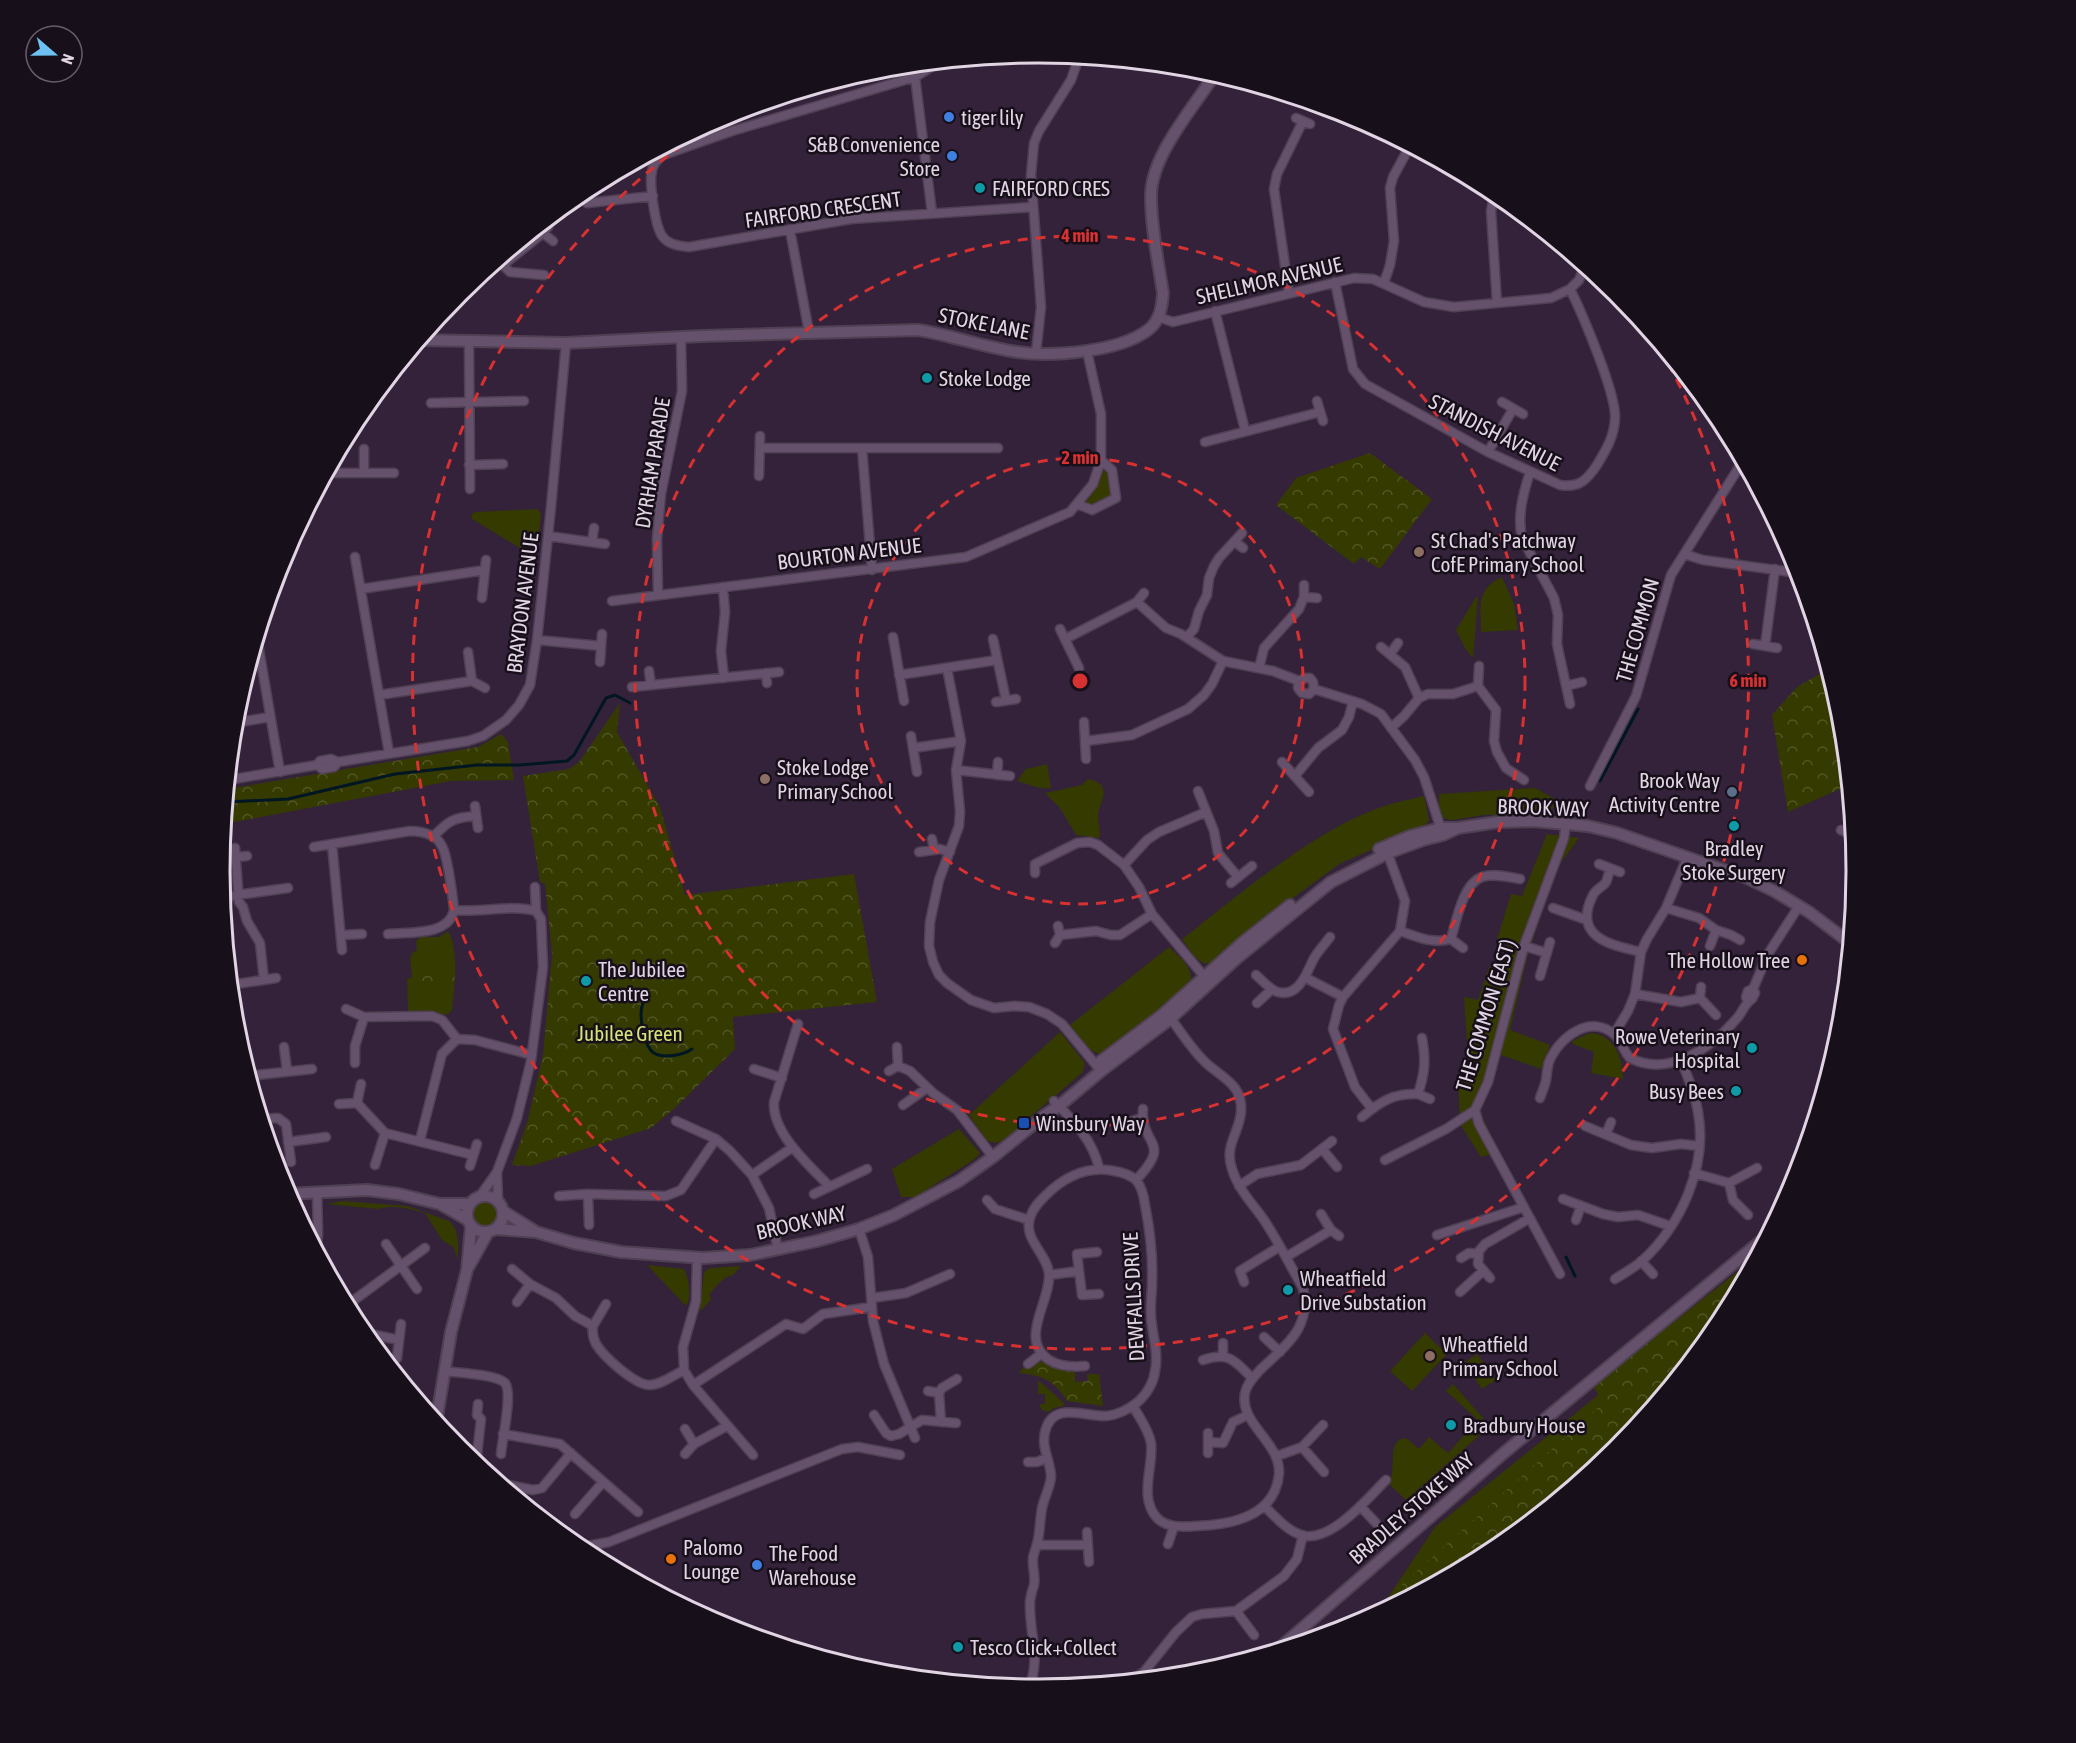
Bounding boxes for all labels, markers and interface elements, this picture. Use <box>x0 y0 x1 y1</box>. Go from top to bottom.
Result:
north arrow <box>24 24 84 84</box>
text: N <box>58 52 78 67</box>
place label: tiger lily <box>961 105 1024 129</box>
marker: tiger lily <box>942 110 956 124</box>
place label: S&B Convenience Store <box>808 132 940 180</box>
marker: S&B Convenience Store <box>945 149 959 163</box>
place label: FAIRFORD CRES <box>992 176 1110 200</box>
marker: FAIRFORD CRES <box>973 181 987 195</box>
street label: FAIRFORD CRESCENT <box>743 186 903 232</box>
text: 4 min <box>1061 225 1099 246</box>
street label: SHELLMOR AVENUE <box>1194 252 1344 308</box>
street label: STOKE LANE <box>937 302 1031 344</box>
place label: Stoke Lodge <box>939 366 1031 390</box>
marker: Stoke Lodge <box>920 371 934 385</box>
street label: STANDISH AVENUE <box>1426 389 1565 475</box>
street label: DYRHAM PARADE <box>630 396 674 530</box>
text: 2 min <box>1062 447 1099 468</box>
place label: St Chad's Patchway CofE Primary School <box>1431 528 1584 576</box>
street label: BRAYDON AVENUE <box>501 531 543 675</box>
street label: BOURTON AVENUE <box>776 532 922 574</box>
marker: St Chad's Patchway CofE Primary School <box>1412 545 1426 559</box>
street label: THE COMMON <box>1611 575 1663 685</box>
text: 6 min <box>1730 670 1767 691</box>
centre of rings <box>1070 671 1090 691</box>
place label: Stoke Lodge Primary School <box>777 755 893 803</box>
place label: Brook Way Activity Centre <box>1609 768 1720 816</box>
marker: Stoke Lodge Primary School <box>758 772 772 786</box>
marker: Brook Way Activity Centre <box>1725 785 1739 799</box>
street label: BROOK WAY <box>1497 793 1590 821</box>
marker: Bradley Stoke Surgery <box>1727 819 1741 833</box>
place label: Bradley Stoke Surgery <box>1682 836 1786 884</box>
street label: THE COMMON (EAST) <box>1450 936 1520 1094</box>
place label: The Hollow Tree <box>1667 948 1790 972</box>
marker: The Hollow Tree <box>1795 953 1809 967</box>
place label: The Jubilee Centre <box>598 957 685 1005</box>
marker: The Jubilee Centre <box>579 974 593 988</box>
park label: Jubilee Green <box>577 1021 683 1045</box>
place label: Rowe Veterinary Hospital <box>1615 1024 1740 1072</box>
marker: Rowe Veterinary Hospital <box>1745 1041 1759 1055</box>
place label: Busy Bees <box>1649 1079 1724 1103</box>
marker: Busy Bees <box>1729 1084 1743 1098</box>
place label: Winsbury Way <box>1036 1111 1145 1135</box>
marker: Winsbury Way <box>1017 1116 1031 1130</box>
street label: BROOK WAY <box>754 1200 849 1244</box>
street label: DEWFALLS DRIVE <box>1118 1232 1148 1362</box>
place label: Wheatfield Drive Substation <box>1300 1266 1427 1314</box>
marker: Wheatfield Drive Substation <box>1281 1283 1295 1297</box>
place label: Wheatfield Primary School <box>1442 1332 1558 1380</box>
marker: Wheatfield Primary School <box>1423 1349 1437 1363</box>
place label: Bradbury House <box>1463 1413 1585 1437</box>
marker: Bradbury House <box>1444 1418 1458 1432</box>
street label: BRADLEY STOKE WAY <box>1344 1447 1479 1569</box>
place label: Palomo Lounge <box>683 1535 743 1583</box>
place label: The Food Warehouse <box>769 1541 856 1589</box>
marker: Palomo Lounge <box>664 1552 678 1566</box>
marker: The Food Warehouse <box>750 1558 764 1572</box>
place label: Tesco Click+Collect <box>970 1635 1117 1659</box>
marker: Tesco Click+Collect <box>951 1640 965 1654</box>

